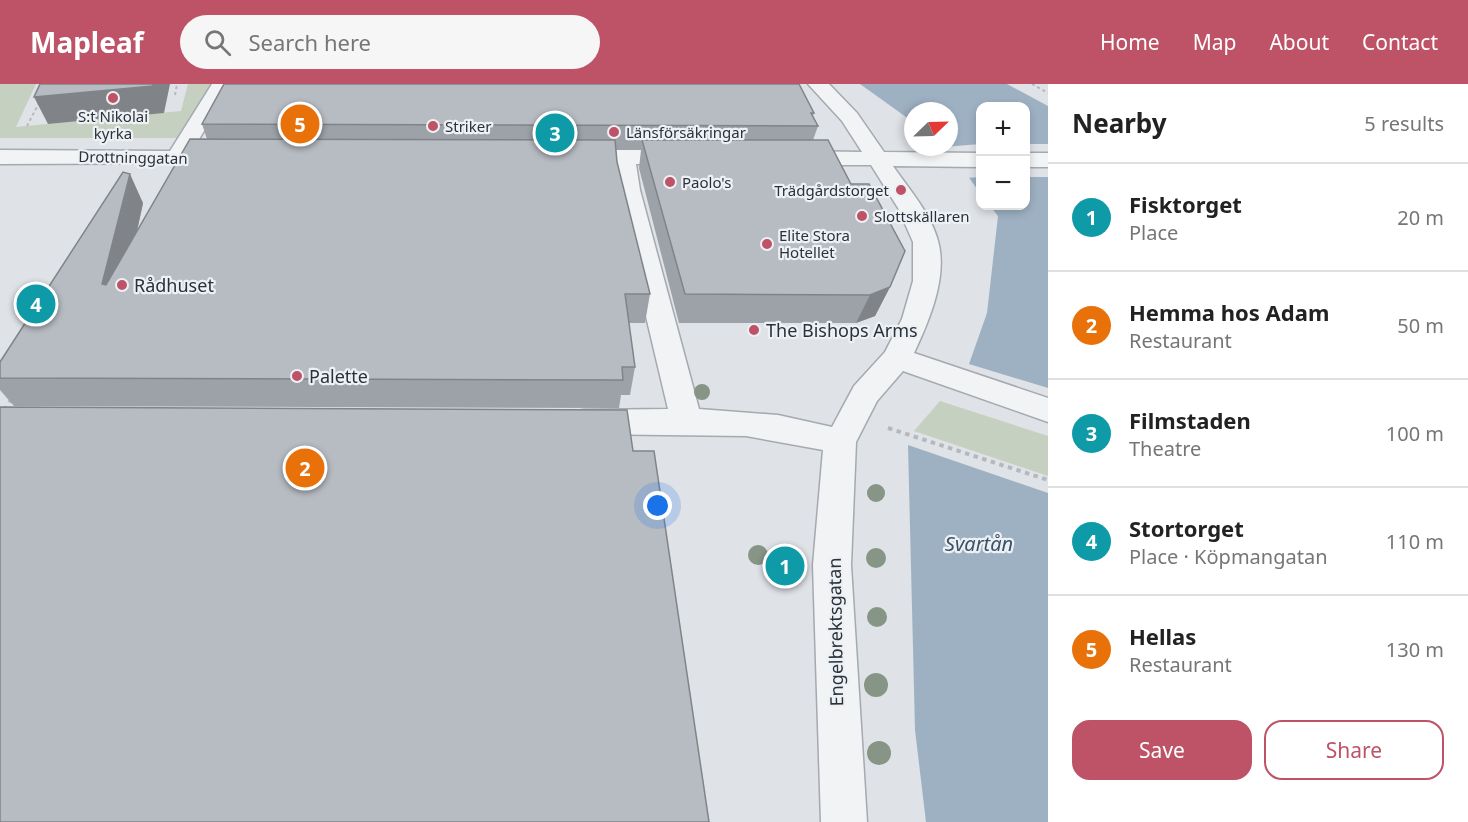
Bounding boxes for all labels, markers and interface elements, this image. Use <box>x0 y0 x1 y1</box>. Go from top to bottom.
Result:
search box <box>180 15 600 69</box>
text: Mapleaf <box>30 23 144 61</box>
icon: search <box>201 26 234 59</box>
text: Search here <box>249 27 371 57</box>
text: Home <box>1100 28 1160 56</box>
text: Map <box>1193 28 1236 56</box>
text: About <box>1269 28 1329 56</box>
text: Contact <box>1362 28 1438 56</box>
marker: S:t Nikolai kyrka <box>106 91 120 105</box>
pin: 5 <box>280 102 320 147</box>
north arrow <box>904 102 958 156</box>
map controls <box>976 102 1030 210</box>
button: + <box>976 102 1030 156</box>
text: Nearby <box>1072 105 1167 141</box>
place label: S:t Nikolai kyrka <box>78 106 148 143</box>
pin: 3 <box>536 110 574 156</box>
text: 5 results <box>1364 110 1444 137</box>
place label: Striker <box>445 116 491 136</box>
marker: Striker <box>426 119 440 133</box>
place label: Länsförsäkringar <box>626 122 746 142</box>
marker: Länsförsäkringar <box>607 125 621 139</box>
street label: Drottninggatan <box>78 146 188 168</box>
button: − <box>976 156 1030 210</box>
place label: Paolo's <box>682 172 731 192</box>
marker: Paolo's <box>663 175 677 189</box>
place label: Trädgårdstorget <box>774 180 890 200</box>
marker: Trädgårdstorget <box>894 183 908 197</box>
text: Fisktorget <box>1129 189 1242 219</box>
text: 1 <box>1086 204 1097 231</box>
text: 20 m <box>1397 204 1444 231</box>
place label: Slottskällaren <box>874 206 969 226</box>
marker: Slottskällaren <box>855 209 869 223</box>
text: Place <box>1129 219 1178 246</box>
place label: Elite Stora Hotellet <box>779 225 850 262</box>
marker: Elite Stora Hotellet <box>760 237 774 251</box>
place label: Rådhuset <box>134 273 214 297</box>
marker: Rådhuset <box>115 278 129 292</box>
pin: 4 <box>16 282 56 326</box>
text: Hemma hos Adam <box>1129 297 1329 327</box>
text: 2 <box>1086 312 1097 339</box>
text: 50 m <box>1397 312 1444 339</box>
place label: The Bishops Arms <box>766 318 918 342</box>
marker: The Bishops Arms <box>747 323 761 337</box>
text: Restaurant <box>1129 327 1232 354</box>
place label: Palette <box>309 364 368 388</box>
marker: Palette <box>290 369 304 383</box>
text: Filmstaden <box>1129 405 1251 435</box>
text: 3 <box>1086 420 1097 447</box>
text: 100 m <box>1386 420 1444 447</box>
text: Theatre <box>1129 435 1201 462</box>
pin: 2 <box>286 446 324 490</box>
your location <box>643 491 672 520</box>
text: Stortorget <box>1129 513 1244 543</box>
text: 4 <box>1086 528 1097 555</box>
text: 110 m <box>1386 528 1444 555</box>
water label: Svartån <box>945 530 1013 557</box>
text: Place · Köpmangatan <box>1129 543 1328 570</box>
pin: 1 <box>766 544 804 588</box>
street label: Engelbrektsgatan <box>822 557 848 707</box>
text: Hellas <box>1129 621 1196 651</box>
text: 5 <box>1086 636 1097 663</box>
text: 130 m <box>1386 636 1444 663</box>
text: Restaurant <box>1129 651 1232 678</box>
button: Save <box>1072 720 1252 780</box>
button: Share <box>1264 720 1444 780</box>

